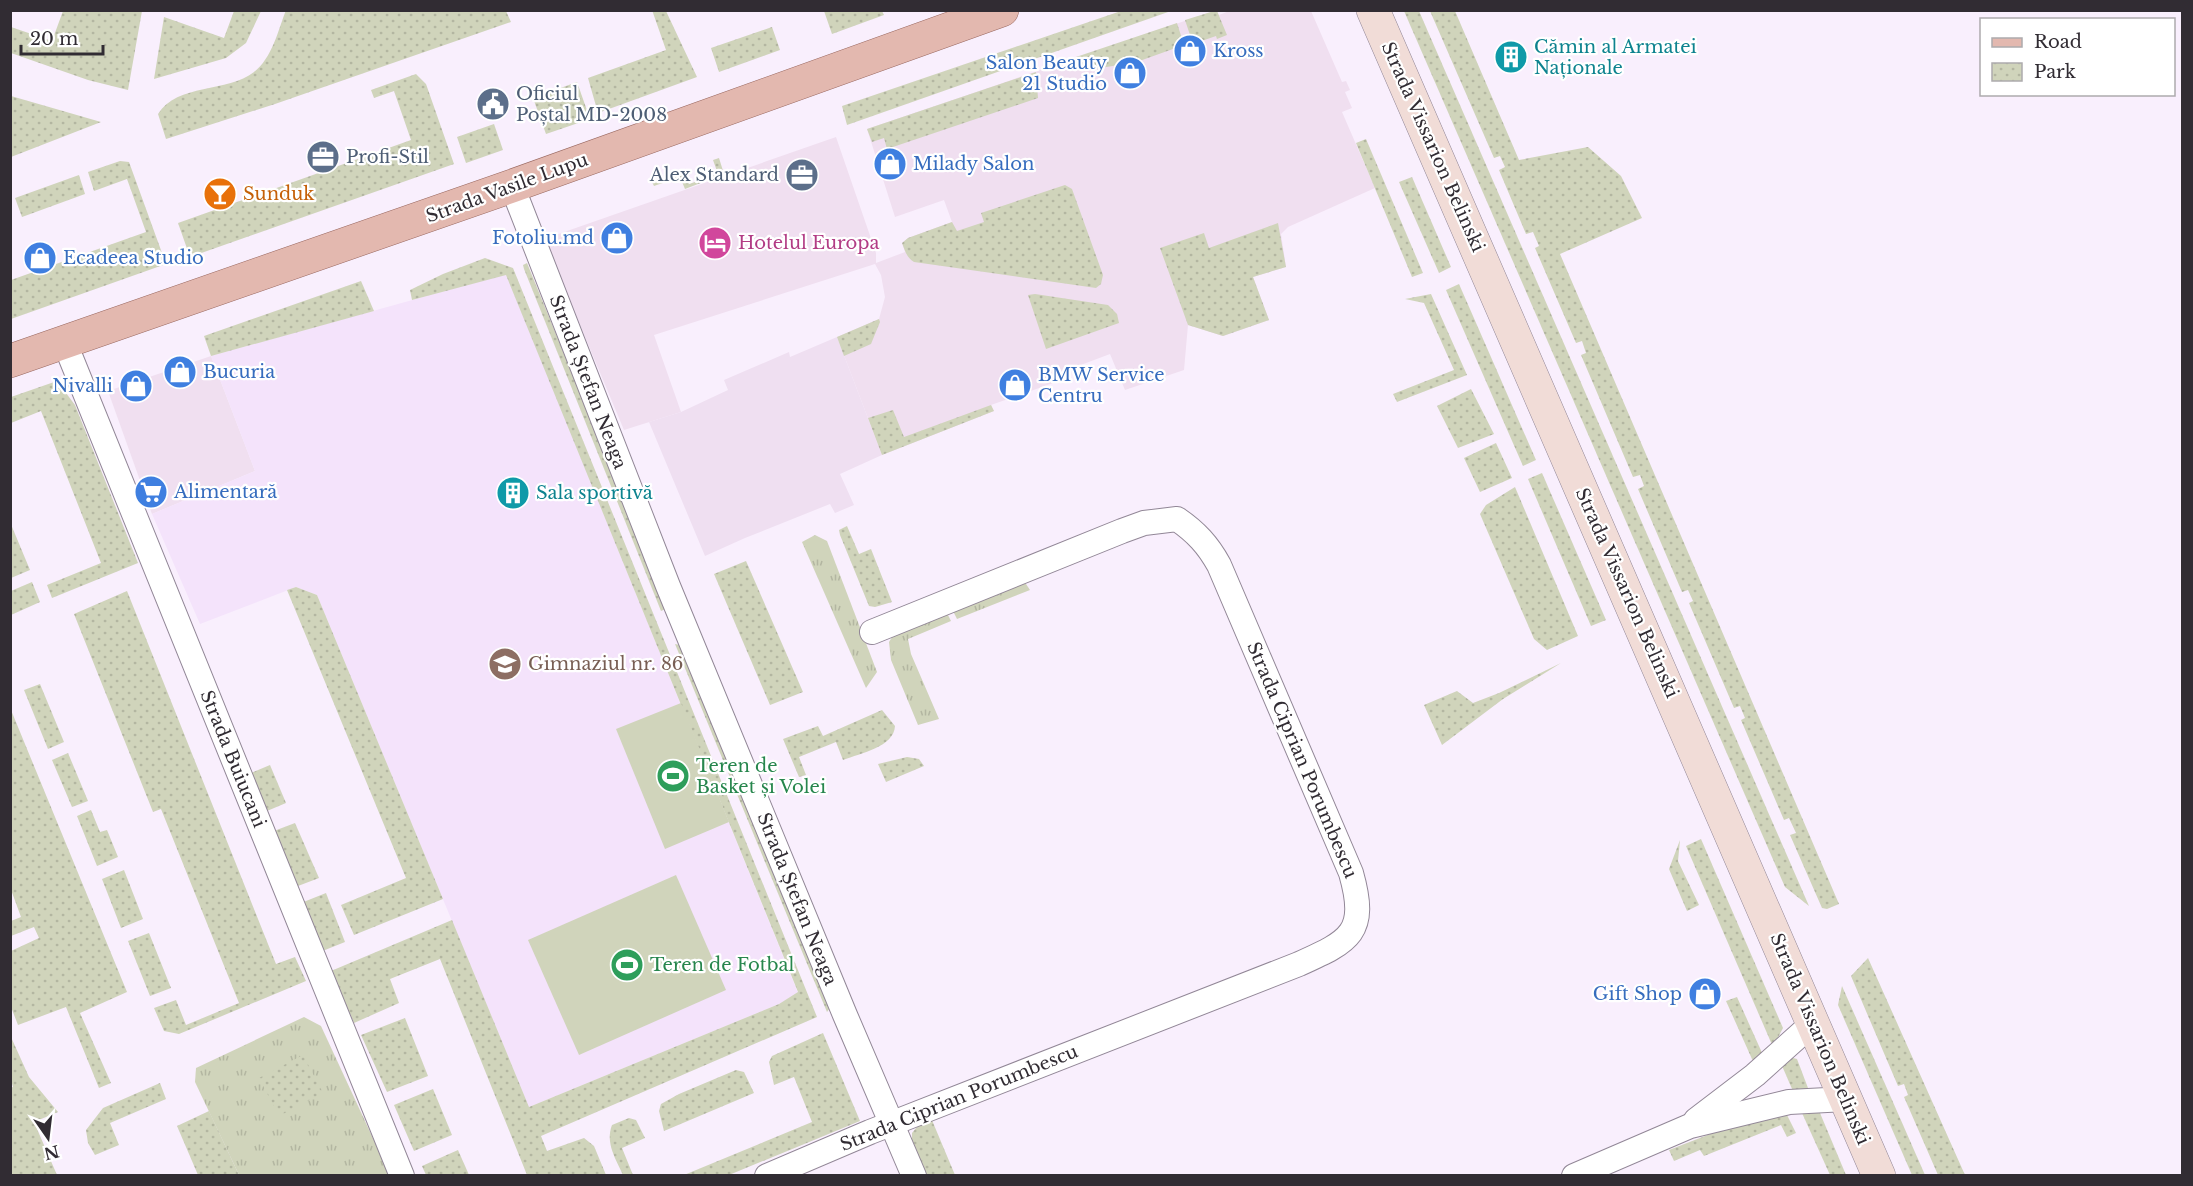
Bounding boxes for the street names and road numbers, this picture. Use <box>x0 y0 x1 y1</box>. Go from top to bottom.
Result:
street label: Strada Vissarion Belinski <box>1377 39 1489 255</box>
street label: Strada Vasile Lupu <box>423 148 591 228</box>
street label: Strada Ștefan Neaga <box>545 292 631 472</box>
street label: Strada Vissarion Belinski <box>1571 485 1683 701</box>
street label: Strada Ciprian Porumbescu <box>1242 639 1362 881</box>
street label: Strada Buiucani <box>195 687 271 831</box>
street label: Strada Ștefan Neaga <box>752 809 842 989</box>
street label: Strada Vissarion Belinski <box>1765 930 1875 1148</box>
street label: Strada Ciprian Porumbescu <box>837 1040 1081 1156</box>

